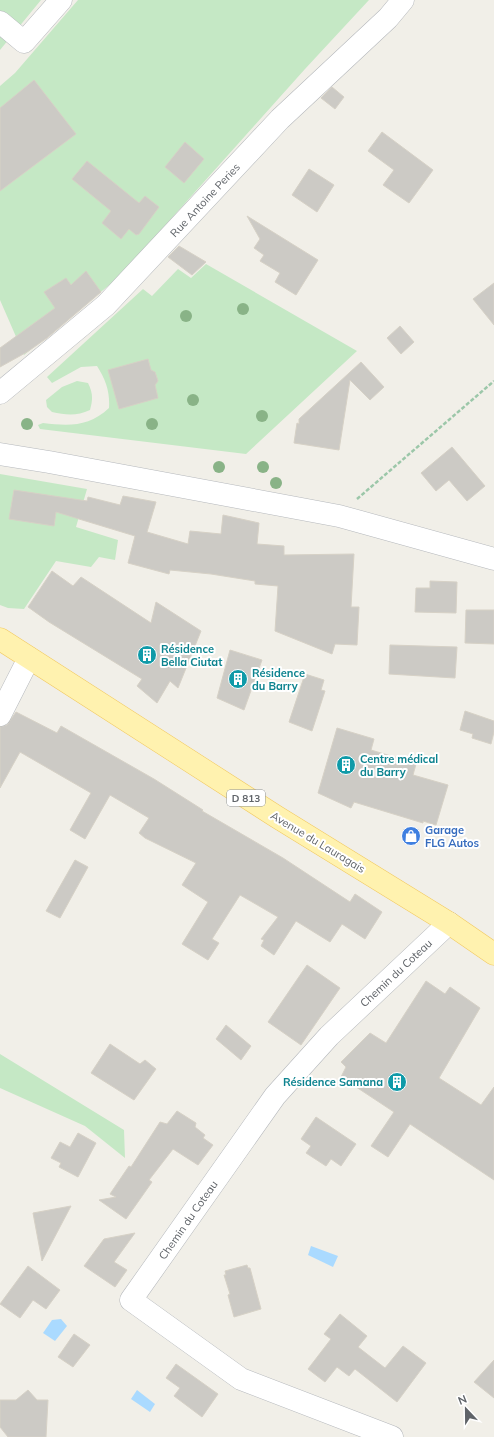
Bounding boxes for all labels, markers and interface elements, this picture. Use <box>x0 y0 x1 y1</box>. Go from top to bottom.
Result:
street label: Rue Antoine Peries <box>167 160 243 240</box>
place label: Résidence Bella Ciutat <box>161 642 222 669</box>
building icon: Résidence Bella Ciutat <box>136 644 158 666</box>
place label: Résidence du Barry <box>252 666 305 693</box>
building icon: Résidence du Barry <box>227 668 249 690</box>
place label: Centre médical du Barry <box>360 752 438 779</box>
building icon: Centre médical du Barry <box>335 754 357 776</box>
road number: D 813 <box>227 790 265 806</box>
street label: Avenue du Lauragais <box>268 808 368 876</box>
place label: Garage FLG Autos <box>425 823 480 850</box>
shop icon: Garage FLG Autos <box>400 825 422 847</box>
street label: Chemin du Coteau <box>357 936 435 1010</box>
building icon: Résidence Samana <box>386 1071 408 1093</box>
place label: Résidence Samana <box>283 1075 383 1089</box>
street label: Chemin du Coteau <box>155 1178 221 1262</box>
north arrow <box>446 1389 486 1429</box>
text: N <box>456 1392 469 1408</box>

